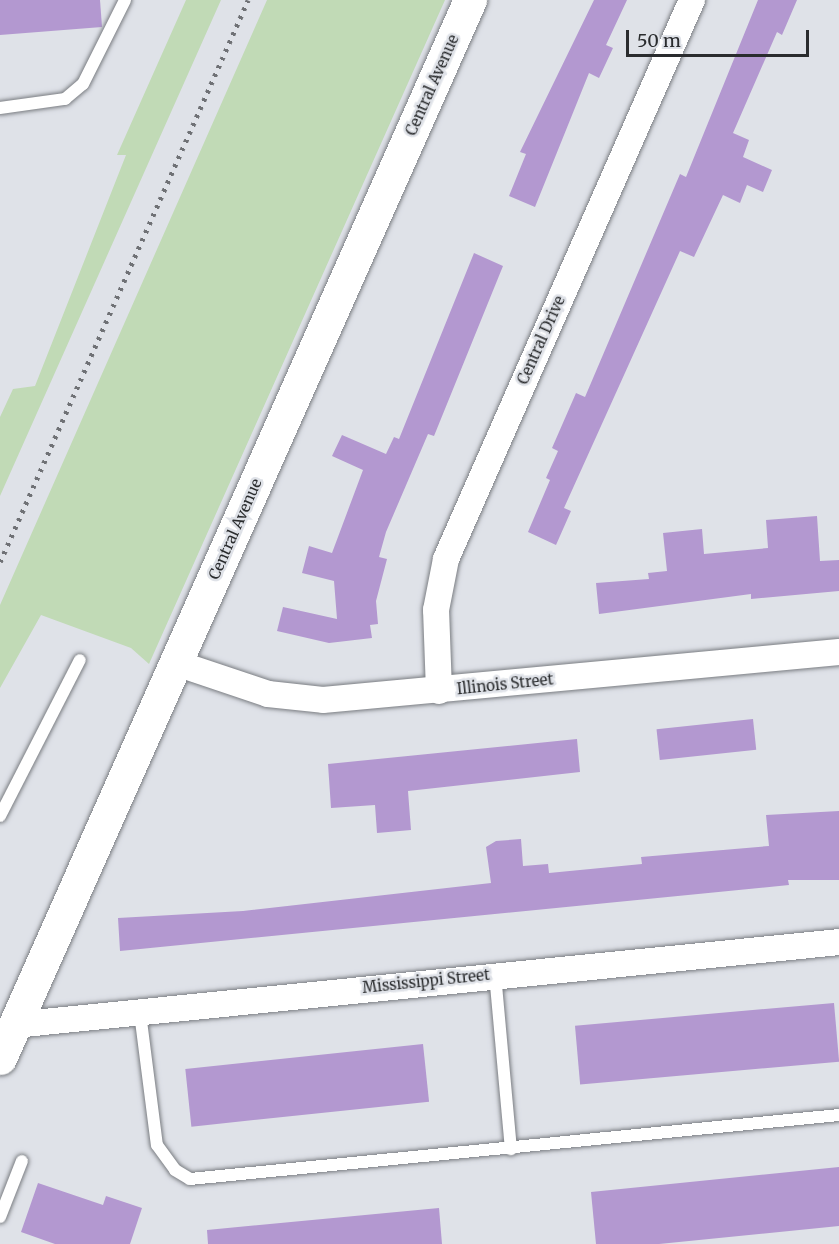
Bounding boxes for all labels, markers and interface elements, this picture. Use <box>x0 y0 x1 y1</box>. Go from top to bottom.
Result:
scale bar <box>629 18 812 56</box>
text: 50 m <box>637 29 681 52</box>
street label: Central Avenue <box>402 32 462 138</box>
street label: Central Drive <box>513 293 569 387</box>
street label: Central Avenue <box>205 476 265 582</box>
street label: Illinois Street <box>456 670 554 698</box>
street label: Mississippi Street <box>361 965 491 997</box>

